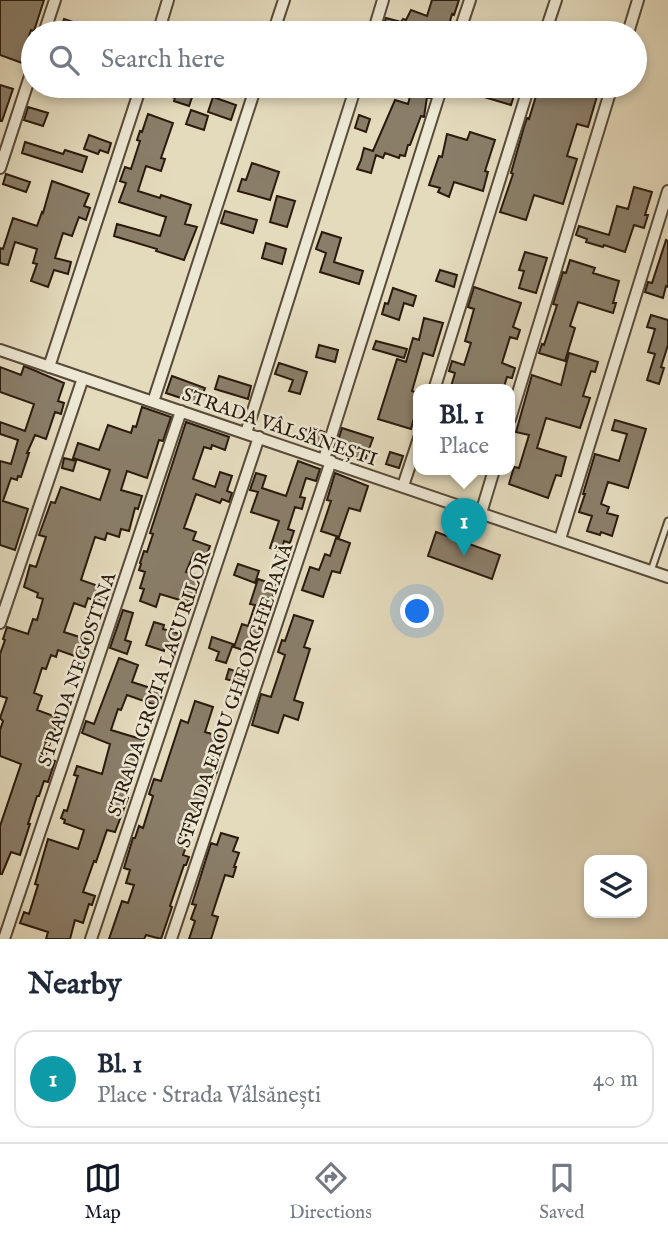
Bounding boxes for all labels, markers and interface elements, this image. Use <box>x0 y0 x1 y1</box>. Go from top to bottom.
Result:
search box <box>21 21 647 98</box>
icon: search <box>45 41 83 79</box>
text: Search here <box>101 43 225 76</box>
street label: STRADA VÂLSĂNEȘTI <box>179 382 380 473</box>
popup <box>413 384 515 475</box>
text: Bl. 1 <box>439 399 484 432</box>
text: Place <box>439 432 489 461</box>
pin: 1 <box>441 498 487 556</box>
street label: STRADA EROU GHEORGHE PANĂ <box>171 539 300 851</box>
street label: STRADA GROTA LACURILOR <box>103 547 217 820</box>
street label: STRADA NEGOSTINA <box>33 568 123 770</box>
your location <box>400 594 434 628</box>
map controls <box>584 855 647 918</box>
button: layers <box>584 855 647 918</box>
text: Nearby <box>28 966 121 1004</box>
text: Bl. 1 <box>97 1048 142 1081</box>
text: 1 <box>49 1065 57 1094</box>
text: 40 m <box>593 1065 638 1094</box>
text: Place · Strada Vâlsănești <box>97 1081 321 1110</box>
tab: Map <box>84 1159 122 1225</box>
tab: Directions <box>289 1159 372 1225</box>
tab: Saved <box>539 1159 584 1225</box>

